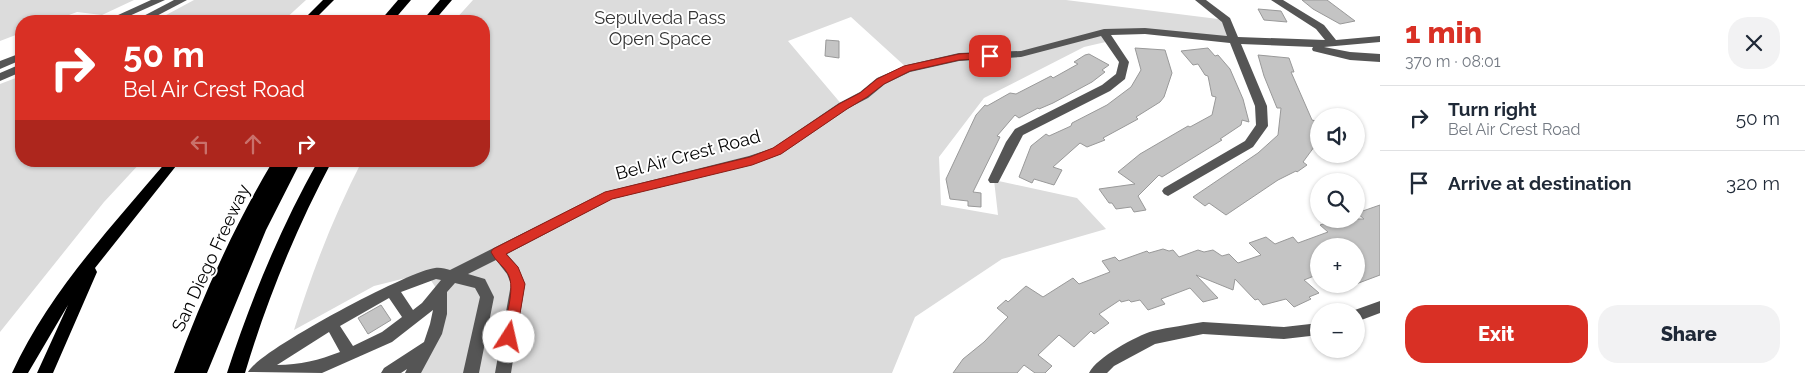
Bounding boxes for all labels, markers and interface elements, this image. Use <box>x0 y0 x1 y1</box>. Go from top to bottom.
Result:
park label: Sepulveda Pass Open Space <box>594 7 726 49</box>
text: 1 min <box>1405 15 1482 50</box>
button: close <box>1728 17 1780 69</box>
text: 50 m <box>123 34 205 75</box>
icon: right <box>40 35 105 100</box>
pin <box>969 35 1011 77</box>
icon: arrive <box>976 42 1004 70</box>
text: 370 m · 08:01 <box>1405 52 1501 71</box>
text: Bel Air Crest Road <box>123 76 305 102</box>
text: Turn right <box>1448 98 1537 120</box>
icon: right <box>1405 104 1433 132</box>
text: 50 m <box>1736 107 1780 129</box>
map controls <box>1310 108 1365 358</box>
button: sound <box>1310 108 1365 163</box>
text: Bel Air Crest Road <box>1448 120 1580 139</box>
street label: Bel Air Crest Road <box>613 125 763 184</box>
icon: left <box>186 130 214 158</box>
icon: ahead <box>239 130 267 158</box>
icon: right <box>292 130 320 158</box>
icon: arrive <box>1405 169 1433 197</box>
text: Arrive at destination <box>1448 172 1632 194</box>
text: 320 m <box>1726 172 1780 194</box>
button: search <box>1310 173 1365 228</box>
street label: San Diego Freeway <box>167 181 254 335</box>
button: + <box>1310 238 1365 293</box>
button: − <box>1310 303 1365 358</box>
button: Exit <box>1405 305 1588 363</box>
button: Share <box>1598 305 1780 363</box>
position arrow <box>482 310 534 362</box>

